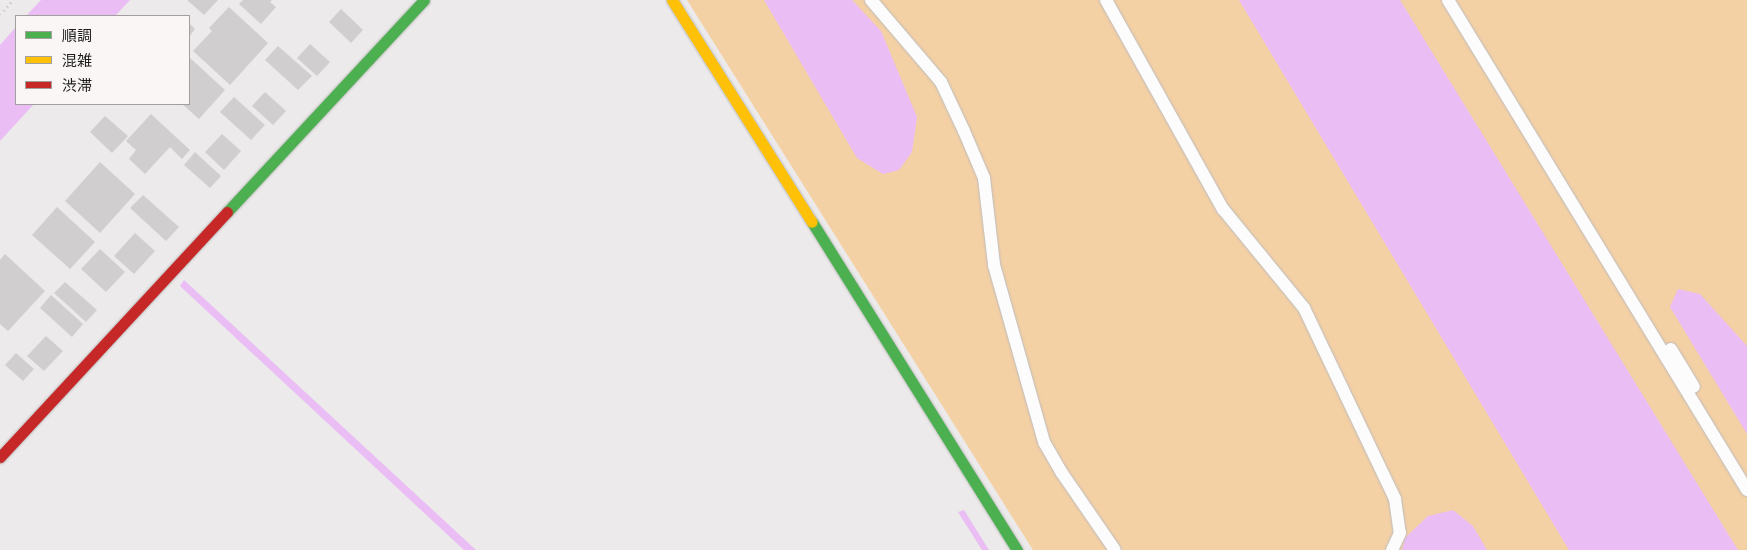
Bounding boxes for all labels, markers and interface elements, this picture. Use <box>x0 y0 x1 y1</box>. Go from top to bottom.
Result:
legend <box>15 15 190 105</box>
text: 順調 <box>62 26 92 44</box>
text: 混雑 <box>62 51 92 69</box>
text: 渋滞 <box>62 76 92 94</box>

